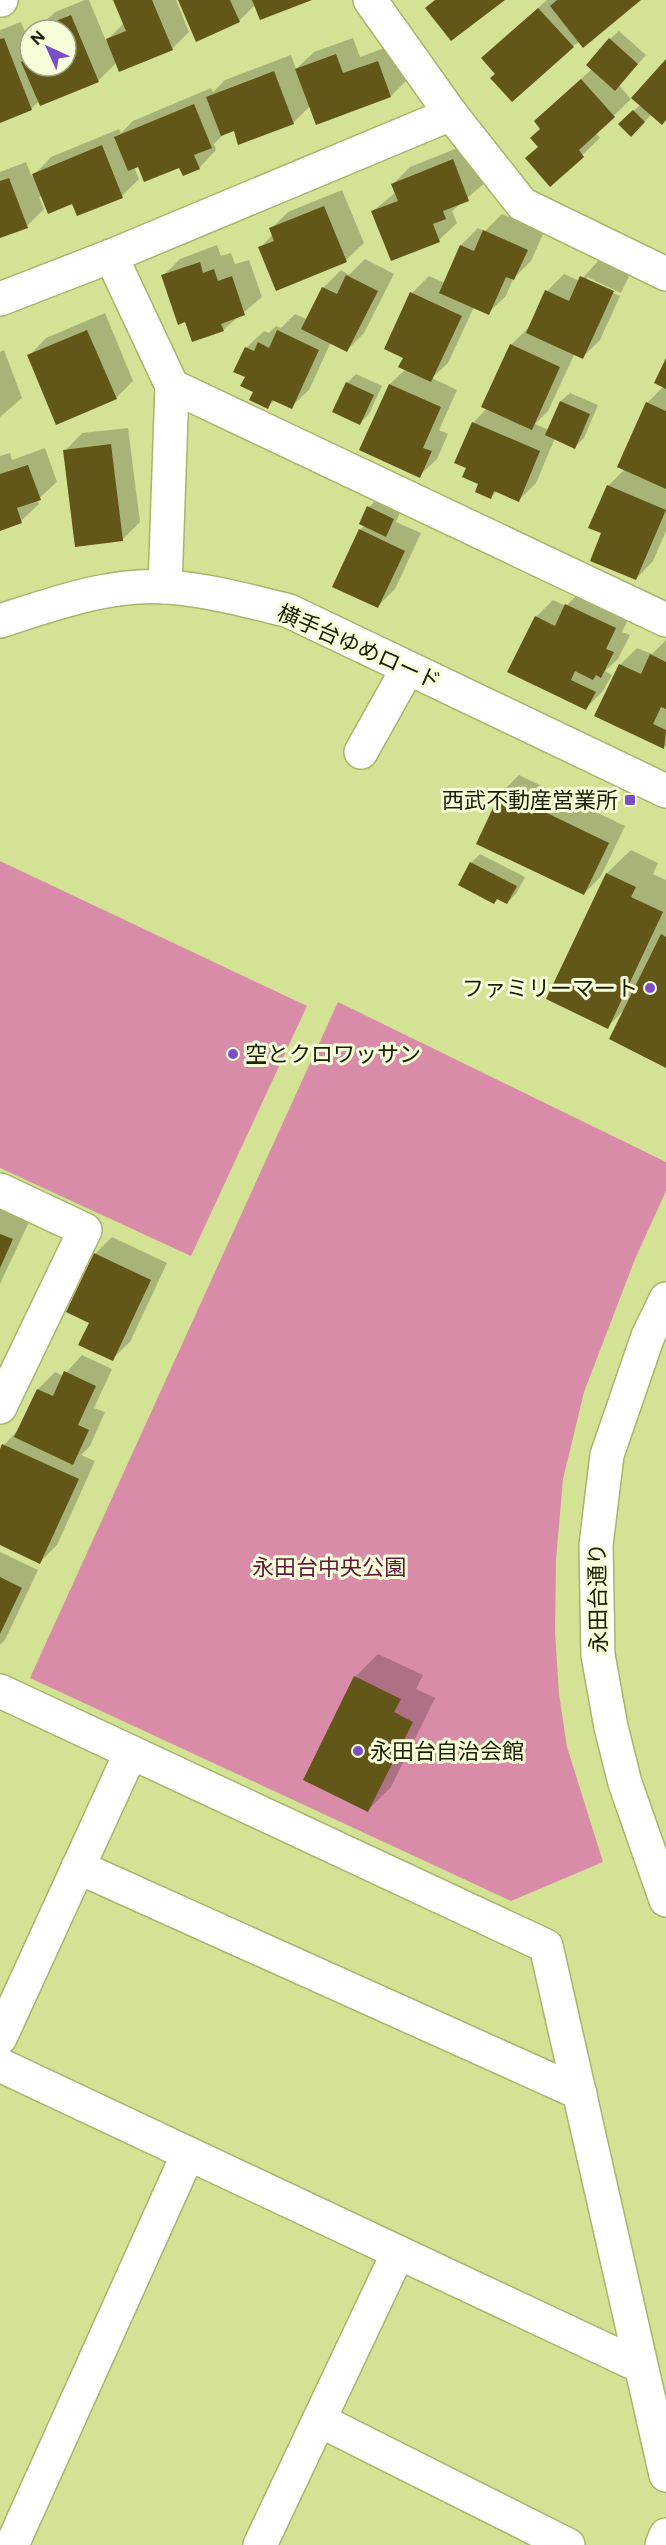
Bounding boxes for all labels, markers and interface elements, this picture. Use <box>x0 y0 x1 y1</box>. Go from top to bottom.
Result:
north arrow <box>18 18 78 78</box>
text: N <box>27 27 49 49</box>
street label: 横手台ゆめロード <box>273 599 445 695</box>
place label: 西武不動産営業所 <box>442 787 618 814</box>
marker: 西武不動産営業所 <box>623 793 637 807</box>
place label: ファミリーマート <box>462 975 638 1002</box>
marker: ファミリーマート <box>643 981 657 995</box>
place label: 空とクロワッサン <box>245 1041 421 1068</box>
marker: 空とクロワッサン <box>226 1047 240 1061</box>
street label: 永田台通り <box>584 1543 612 1653</box>
park label: 永田台中央公園 <box>252 1554 406 1581</box>
place label: 永田台自治会館 <box>370 1738 524 1765</box>
marker: 永田台自治会館 <box>351 1744 365 1758</box>

